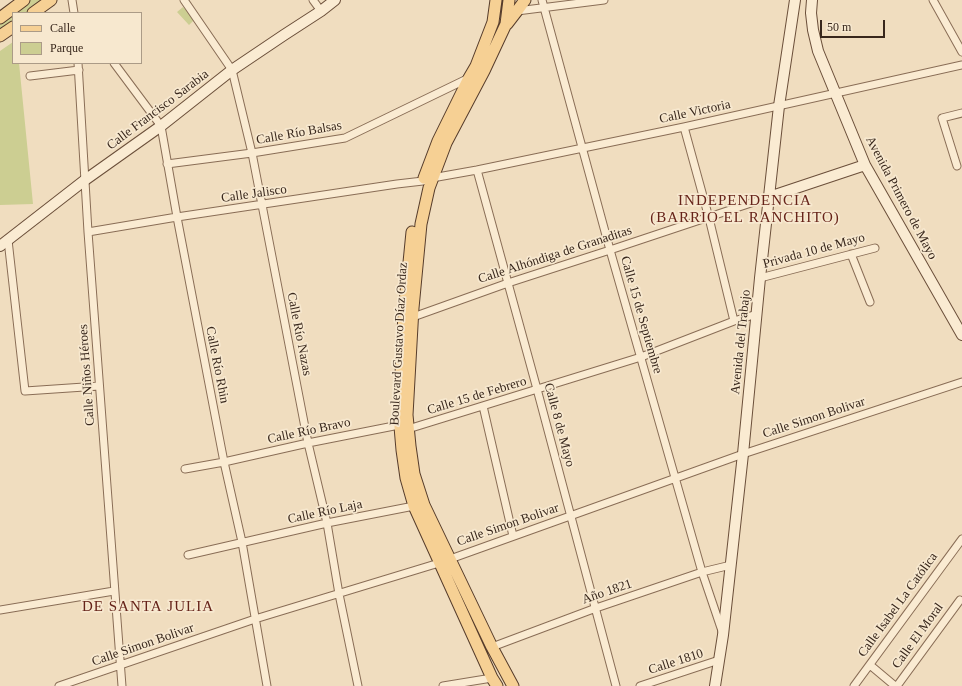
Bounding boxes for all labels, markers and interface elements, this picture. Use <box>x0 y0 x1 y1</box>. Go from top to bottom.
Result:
legend <box>12 12 142 64</box>
scale bar <box>822 12 887 38</box>
text: 50 m <box>827 20 851 34</box>
text: Calle <box>50 21 75 35</box>
text: Parque <box>50 41 83 55</box>
street label: Calle Francisco Sarabia <box>104 67 212 153</box>
street label: Calle Victoria <box>658 97 732 127</box>
street label: Calle Río Balsas <box>255 118 343 148</box>
street label: Avenida Primero de Mayo <box>862 134 940 262</box>
street label: Calle Jalisco <box>220 182 288 206</box>
district label: INDEPENDENCIA (BARRIO EL RANCHITO) <box>650 192 840 227</box>
street label: Calle Alhóndiga de Granaditas <box>476 223 634 287</box>
street label: Privada 10 de Mayo <box>761 230 867 272</box>
street label: Calle 15 de Septiembre <box>617 254 665 376</box>
street label: Boulevard Gustavo Díaz Ordaz <box>387 262 411 426</box>
street label: Avenida del Trabajo <box>728 289 754 395</box>
street label: Calle Río Nazas <box>283 291 315 377</box>
street label: Calle Niños Héroes <box>76 324 98 426</box>
street label: Calle Río Rhin <box>202 325 232 405</box>
street label: Calle 15 de Febrero <box>426 374 528 418</box>
street label: Calle 8 de Mayo <box>540 381 578 469</box>
street label: Calle Simon Bolivar <box>761 394 867 442</box>
street label: Calle Río Bravo <box>266 415 352 447</box>
street label: Calle Río Laja <box>286 496 364 528</box>
street label: Calle Simon Bolivar <box>455 500 561 550</box>
street label: Calle Isabel La Católica <box>855 550 941 660</box>
street label: Año 1821 <box>580 576 634 608</box>
district label: DE SANTA JULIA <box>82 598 214 616</box>
street label: Calle El Moral <box>889 600 947 672</box>
street label: Calle Simon Bolivar <box>90 620 196 670</box>
street label: Calle 1810 <box>647 646 705 678</box>

